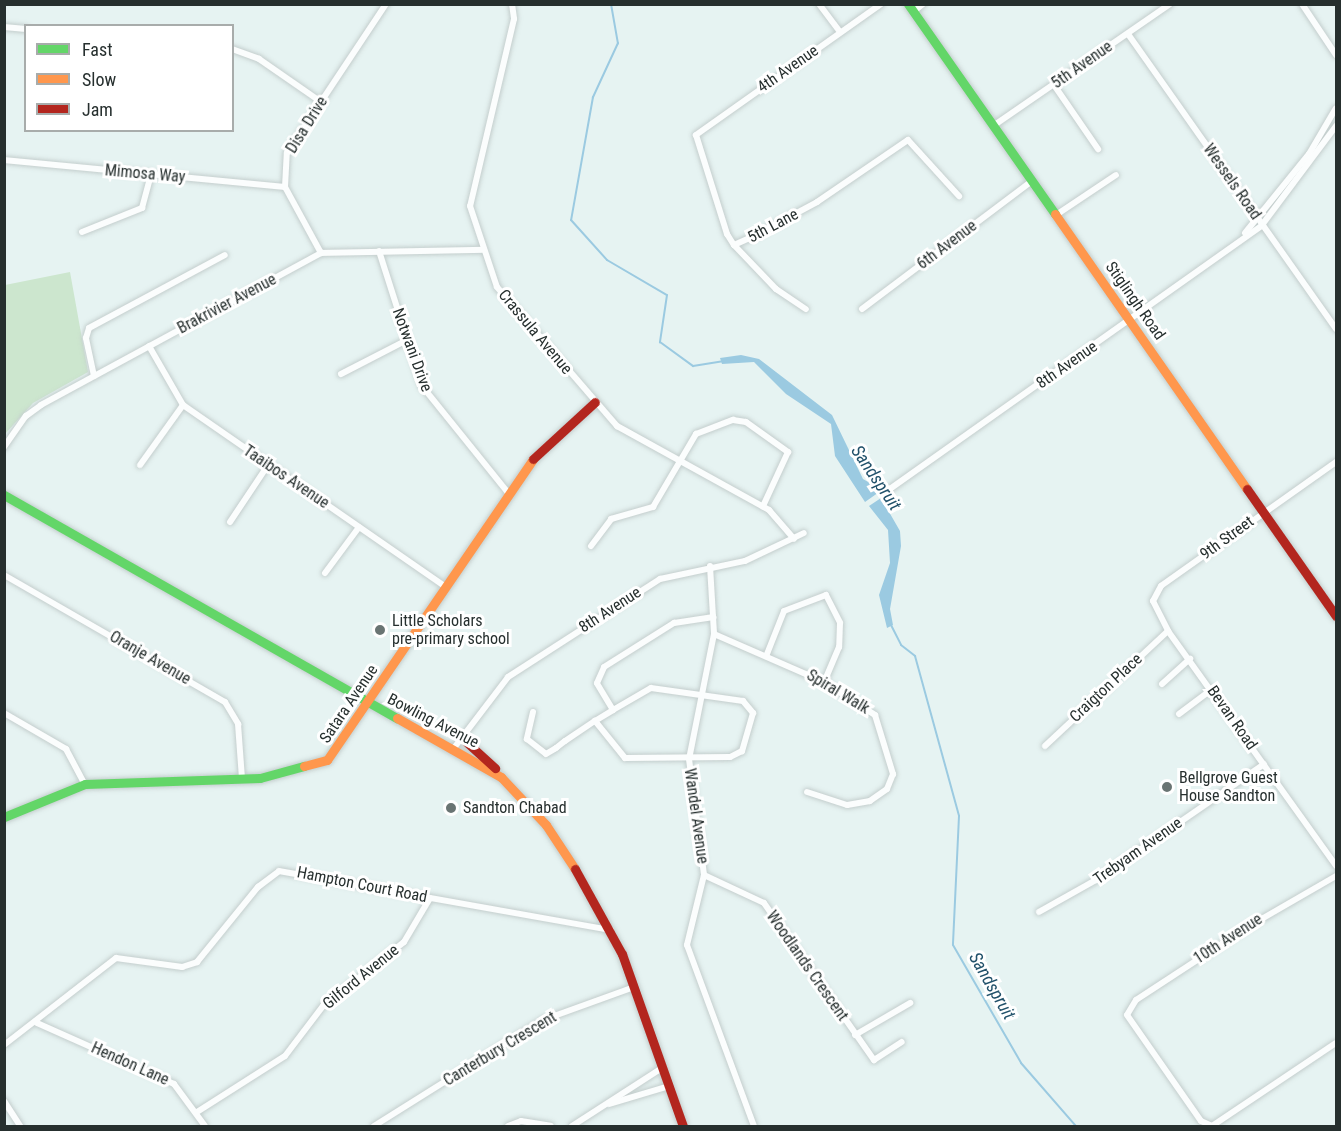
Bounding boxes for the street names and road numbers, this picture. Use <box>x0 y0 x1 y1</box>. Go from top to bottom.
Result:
street label: 5th Avenue <box>1048 37 1116 93</box>
street label: 4th Avenue <box>754 41 822 97</box>
street label: Disa Drive <box>282 93 332 157</box>
street label: Wessels Road <box>1199 140 1265 224</box>
street label: Mimosa Way <box>104 161 186 187</box>
street label: 5th Lane <box>744 205 802 247</box>
street label: 6th Avenue <box>913 216 981 274</box>
street label: Stiglingh Road <box>1101 258 1169 344</box>
street label: Brakrivier Avenue <box>174 270 280 338</box>
street label: Crassula Avenue <box>494 286 576 378</box>
street label: Notwani Drive <box>388 305 436 395</box>
street label: 8th Avenue <box>1033 337 1101 393</box>
street label: Taaibos Avenue <box>239 441 333 513</box>
street label: 9th Street <box>1196 512 1258 564</box>
street label: 8th Avenue <box>575 583 645 637</box>
street label: Oranje Avenue <box>106 627 194 689</box>
street label: Craigton Place <box>1066 650 1146 726</box>
street label: Satara Avenue <box>316 661 382 747</box>
street label: Spiral Walk <box>803 666 873 718</box>
street label: Bevan Road <box>1203 682 1261 754</box>
street label: Bowling Avenue <box>384 690 482 752</box>
street label: Wandel Avenue <box>680 767 712 865</box>
street label: Trebyam Avenue <box>1090 813 1186 889</box>
street label: Hampton Court Road <box>295 863 429 907</box>
street label: Woodlands Crescent <box>762 907 852 1025</box>
street label: 10th Avenue <box>1190 910 1266 968</box>
street label: Gilford Avenue <box>319 940 403 1014</box>
street label: Canterbury Crescent <box>440 1008 560 1090</box>
street label: Hendon Lane <box>88 1038 172 1090</box>

